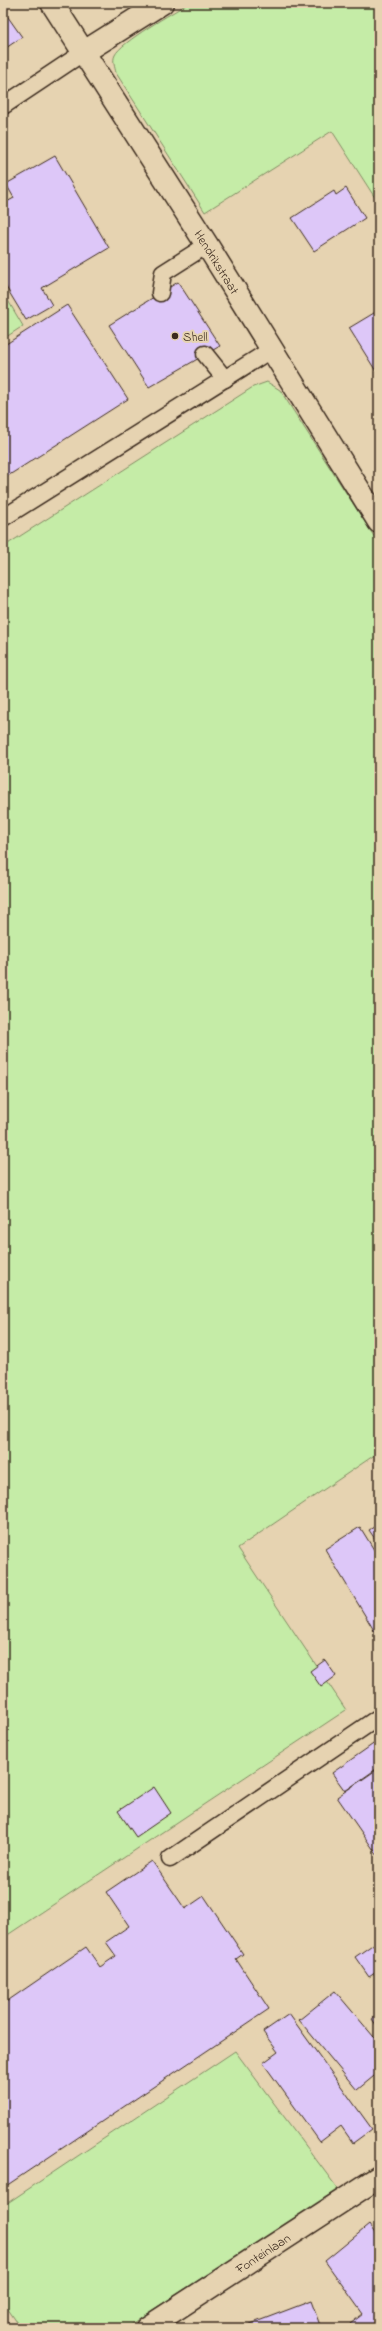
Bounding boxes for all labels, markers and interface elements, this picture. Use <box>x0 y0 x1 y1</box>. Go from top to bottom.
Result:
street label: Hendrikstraat <box>189 227 244 299</box>
place label: Shell <box>183 328 208 347</box>
marker: Shell <box>170 331 180 341</box>
street label: Fonteinlaan <box>231 2229 295 2279</box>

